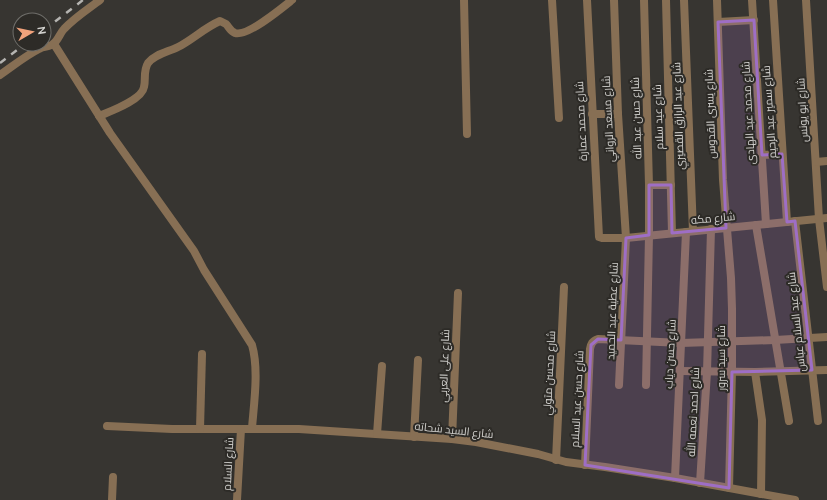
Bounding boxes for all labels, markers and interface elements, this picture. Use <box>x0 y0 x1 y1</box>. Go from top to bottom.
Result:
north arrow <box>12 12 52 52</box>
text: N <box>35 25 48 35</box>
street label: شارع محمد عبد الهادى <box>739 61 759 165</box>
street label: شارع عبد الرازق القصيري <box>670 62 689 170</box>
street label: شارع سمير عبد الرحيم <box>760 65 780 159</box>
street label: شارع يسرى القدوس <box>702 69 720 159</box>
street label: شارع مسعد الرواني <box>600 75 619 163</box>
street label: شارع حسن عبد الله <box>627 77 645 159</box>
street label: شارع ابو يونس <box>794 77 812 143</box>
street label: شارع محمد عمارة <box>573 81 591 161</box>
street label: شارع عيد سلام <box>651 84 667 150</box>
street label: شارع مكه <box>690 210 736 228</box>
street label: شارع عطية عبد الحميد <box>604 262 622 360</box>
street label: شارع عبد السلام عباس <box>785 271 809 373</box>
street label: شارع حسن دياب <box>662 319 680 389</box>
street label: شارع سيد سرور <box>715 325 729 392</box>
street label: شارع على العربي <box>437 329 454 403</box>
street label: شارع محسن متولي <box>541 330 560 416</box>
street label: شارع حسن عبد السلام <box>568 350 588 448</box>
street label: شارع احمد نعمه الله <box>683 367 703 457</box>
street label: شارع السيد شحاته <box>414 420 494 442</box>
street label: شارع السلام <box>221 437 237 491</box>

